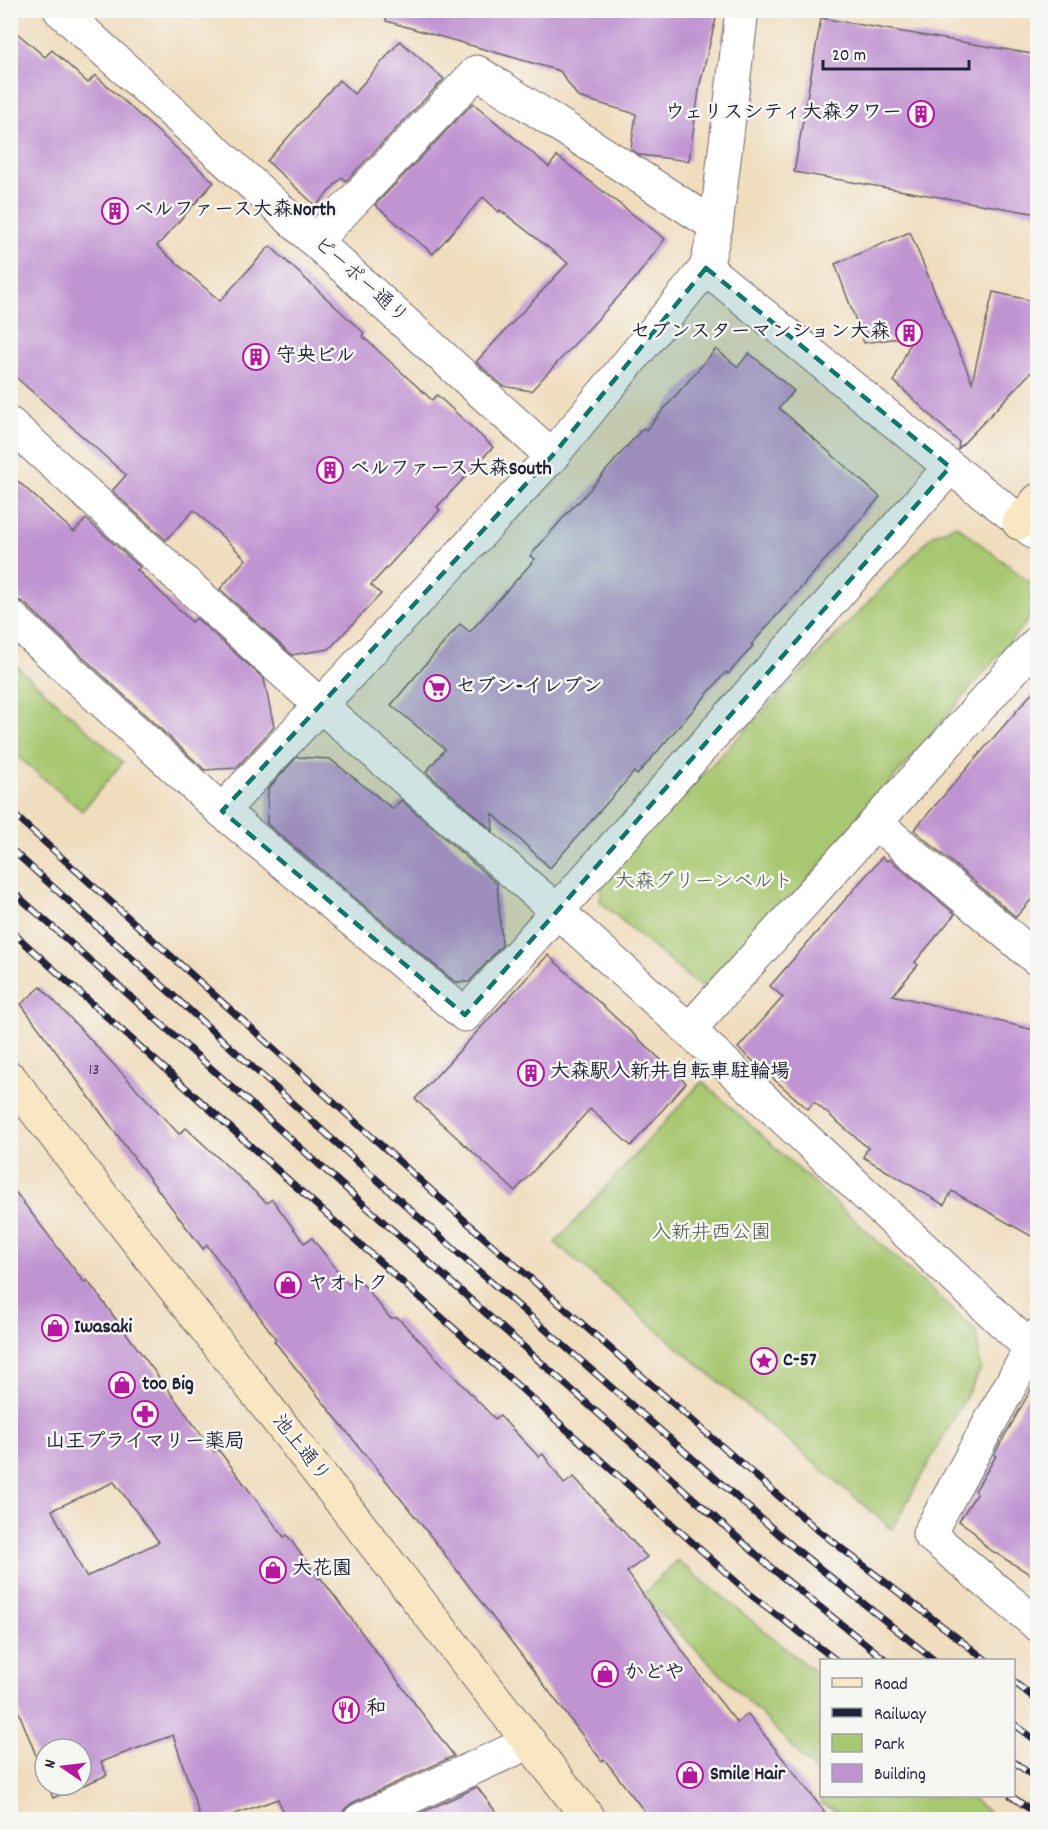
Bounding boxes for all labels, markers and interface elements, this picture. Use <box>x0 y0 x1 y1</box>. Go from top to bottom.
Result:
scale bar <box>823 33 968 71</box>
text: 20 m <box>832 44 866 69</box>
building icon: ウェリスシティ大森タワー <box>906 99 936 129</box>
place label: ウェリスシティ大森タワー <box>665 100 902 128</box>
building icon: ベルファース大森North <box>100 196 130 226</box>
place label: ベルファース大森North <box>134 197 336 225</box>
street label: ピーポー通り <box>306 231 414 331</box>
building icon: セブンスターマンション大森 <box>894 318 924 348</box>
place label: セブンスターマンション大森 <box>630 319 890 347</box>
building icon: 守央ビル <box>241 342 271 372</box>
place label: 守央ビル <box>276 343 356 371</box>
building icon: ベルファース大森South <box>315 455 345 485</box>
place label: ベルファース大森South <box>350 456 552 484</box>
supermarket icon: セブン-イレブン <box>422 673 452 703</box>
place label: セブン-イレブン <box>456 674 603 702</box>
park label: 大森グリーンベルト <box>615 869 793 897</box>
building icon: 大森駅入新井自転車駐輪場 <box>516 1058 546 1088</box>
house number: 13 <box>89 1059 99 1082</box>
place label: 大森駅入新井自転車駐輪場 <box>550 1059 790 1087</box>
park label: 入新井西公園 <box>651 1220 771 1248</box>
shop icon: ヤオトク <box>273 1270 303 1300</box>
place label: ヤオトク <box>308 1271 388 1299</box>
shop icon: Iwasaki <box>40 1313 70 1343</box>
place label: Iwasaki <box>74 1314 132 1342</box>
place icon: C-57 <box>749 1346 779 1376</box>
place label: C-57 <box>783 1347 817 1375</box>
shop icon: too Big <box>107 1370 137 1400</box>
place label: too Big <box>142 1371 194 1399</box>
pharmacy icon: 山王プライマリー薬局 <box>130 1399 160 1429</box>
street label: 池上通り <box>264 1409 336 1489</box>
place label: 山王プライマリー薬局 <box>45 1429 245 1457</box>
shop icon: 大花園 <box>258 1555 288 1585</box>
place label: 大花園 <box>292 1556 352 1584</box>
shop icon: かどや <box>590 1659 620 1689</box>
legend <box>820 1659 1015 1797</box>
place label: かどや <box>624 1660 685 1688</box>
text: Road <box>874 1673 908 1698</box>
restaurant icon: 和 <box>331 1695 361 1725</box>
place label: 和 <box>366 1696 386 1724</box>
text: Railway <box>874 1703 927 1728</box>
text: Park <box>874 1733 905 1758</box>
north arrow <box>33 1737 93 1797</box>
text: N <box>39 1757 63 1771</box>
shop icon: Smile Hair <box>675 1760 705 1790</box>
place label: Smile Hair <box>710 1761 786 1789</box>
text: Building <box>874 1763 926 1788</box>

